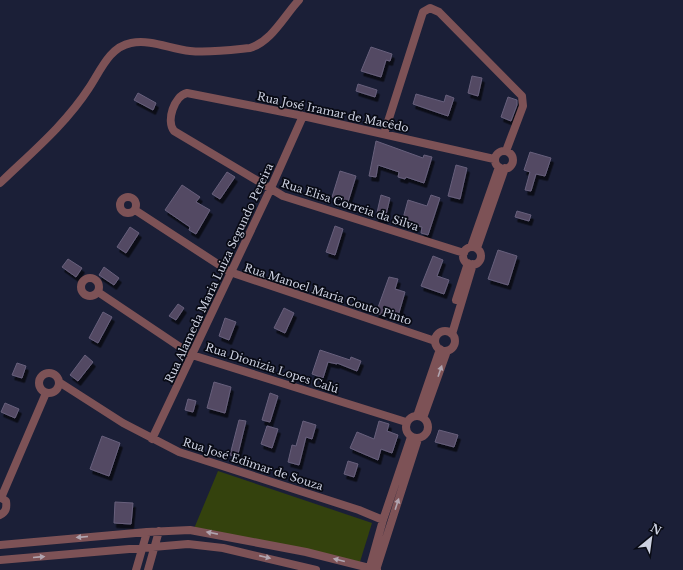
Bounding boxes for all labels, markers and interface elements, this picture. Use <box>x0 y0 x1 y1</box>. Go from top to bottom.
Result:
street label: Rua José Iramar de Macêdo <box>256 89 410 135</box>
street label: Rua Alameda Maria Luiza Segundo Pereira <box>162 160 277 385</box>
street label: Rua Elisa Correia da Silva <box>279 176 421 234</box>
street label: Rua Manoel Maria Couto Pinto <box>242 260 414 328</box>
street label: Rua Dionizia Lopes Calú <box>204 340 341 396</box>
one-way arrow <box>437 365 443 377</box>
street label: Rua José Edimar de Souza <box>181 435 326 494</box>
one-way arrow <box>394 498 400 510</box>
north arrow <box>631 518 671 558</box>
text: N <box>648 521 664 538</box>
one-way arrow <box>206 530 218 536</box>
one-way arrow <box>76 534 88 541</box>
one-way arrow <box>33 553 45 560</box>
one-way arrow <box>259 555 271 561</box>
one-way arrow <box>333 556 345 562</box>

